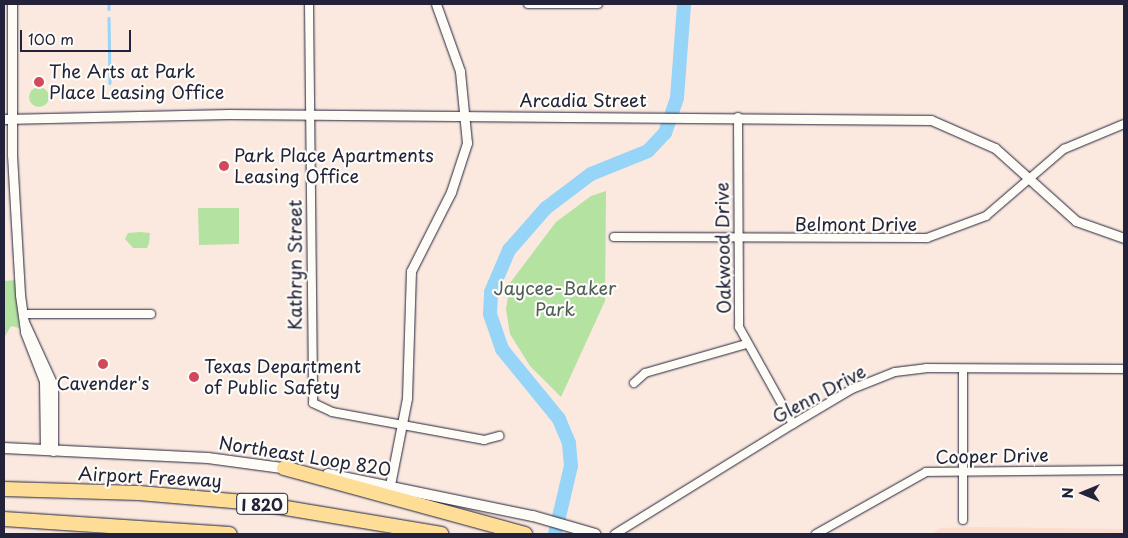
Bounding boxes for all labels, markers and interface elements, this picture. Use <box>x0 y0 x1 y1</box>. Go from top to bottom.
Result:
scale bar <box>22 20 134 52</box>
text: 100 m <box>28 27 74 50</box>
place label: The Arts at Park Place Leasing Office <box>49 61 225 104</box>
marker: The Arts at Park Place Leasing Office <box>33 76 45 88</box>
street label: Arcadia Street <box>519 89 647 111</box>
place label: Park Place Apartments Leasing Office <box>234 145 436 188</box>
marker: Park Place Apartments Leasing Office <box>218 160 230 172</box>
street label: Oakwood Drive <box>711 182 735 314</box>
street label: Kathryn Street <box>284 200 306 330</box>
street label: Belmont Drive <box>795 213 917 235</box>
park label: Jaycee-Baker Park <box>494 278 616 320</box>
place label: Texas Department of Public Safety <box>204 356 362 398</box>
marker: Cavender's <box>97 358 109 370</box>
street label: Glenn Drive <box>768 360 870 428</box>
marker: Texas Department of Public Safety <box>188 371 200 383</box>
place label: Cavender's <box>56 372 150 394</box>
street label: Northeast Loop 820 <box>217 432 393 480</box>
street label: Cooper Drive <box>935 444 1049 468</box>
street label: Airport Freeway <box>78 462 222 492</box>
north arrow <box>1058 468 1108 518</box>
text: N <box>1057 487 1078 499</box>
road number: I 820 <box>236 490 288 518</box>

